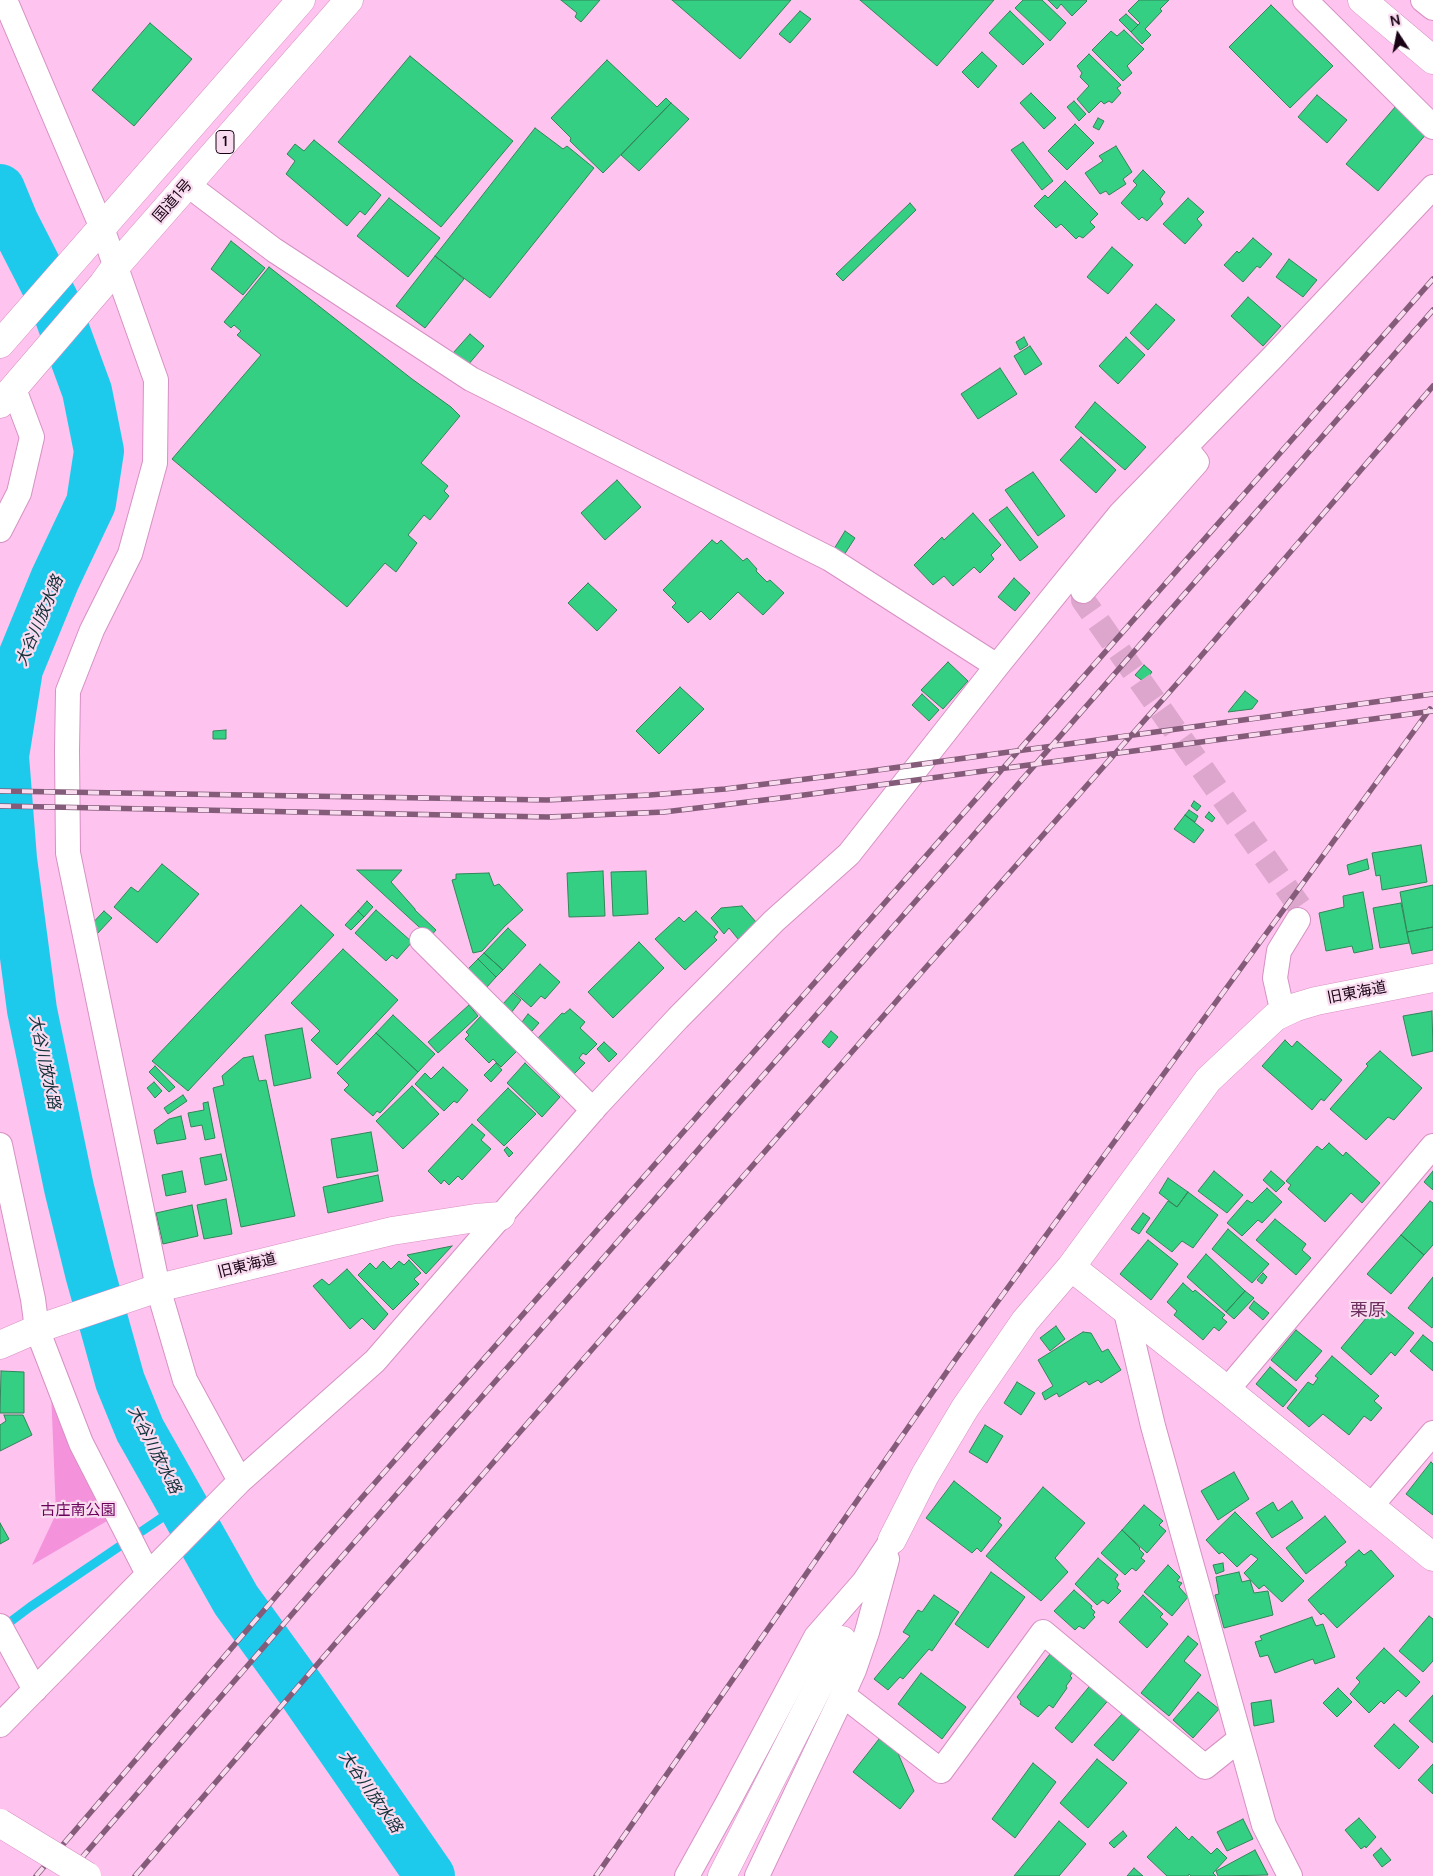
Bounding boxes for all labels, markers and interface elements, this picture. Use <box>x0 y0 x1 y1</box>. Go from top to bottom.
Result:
text: N <box>1388 9 1402 30</box>
north arrow <box>1373 10 1423 60</box>
road number: 1 <box>216 130 234 154</box>
street label: 国道1号 <box>150 176 196 226</box>
water label: 大谷川放水路 <box>12 573 68 669</box>
street label: 旧東海道 <box>1326 978 1388 1008</box>
water label: 大谷川放水路 <box>25 1013 63 1111</box>
street label: 旧東海道 <box>216 1250 278 1282</box>
district label: 栗原 <box>1350 1300 1386 1322</box>
water label: 大谷川放水路 <box>124 1403 184 1497</box>
park label: 古庄南公園 <box>41 1502 115 1520</box>
water label: 大谷川放水路 <box>335 1747 405 1837</box>

